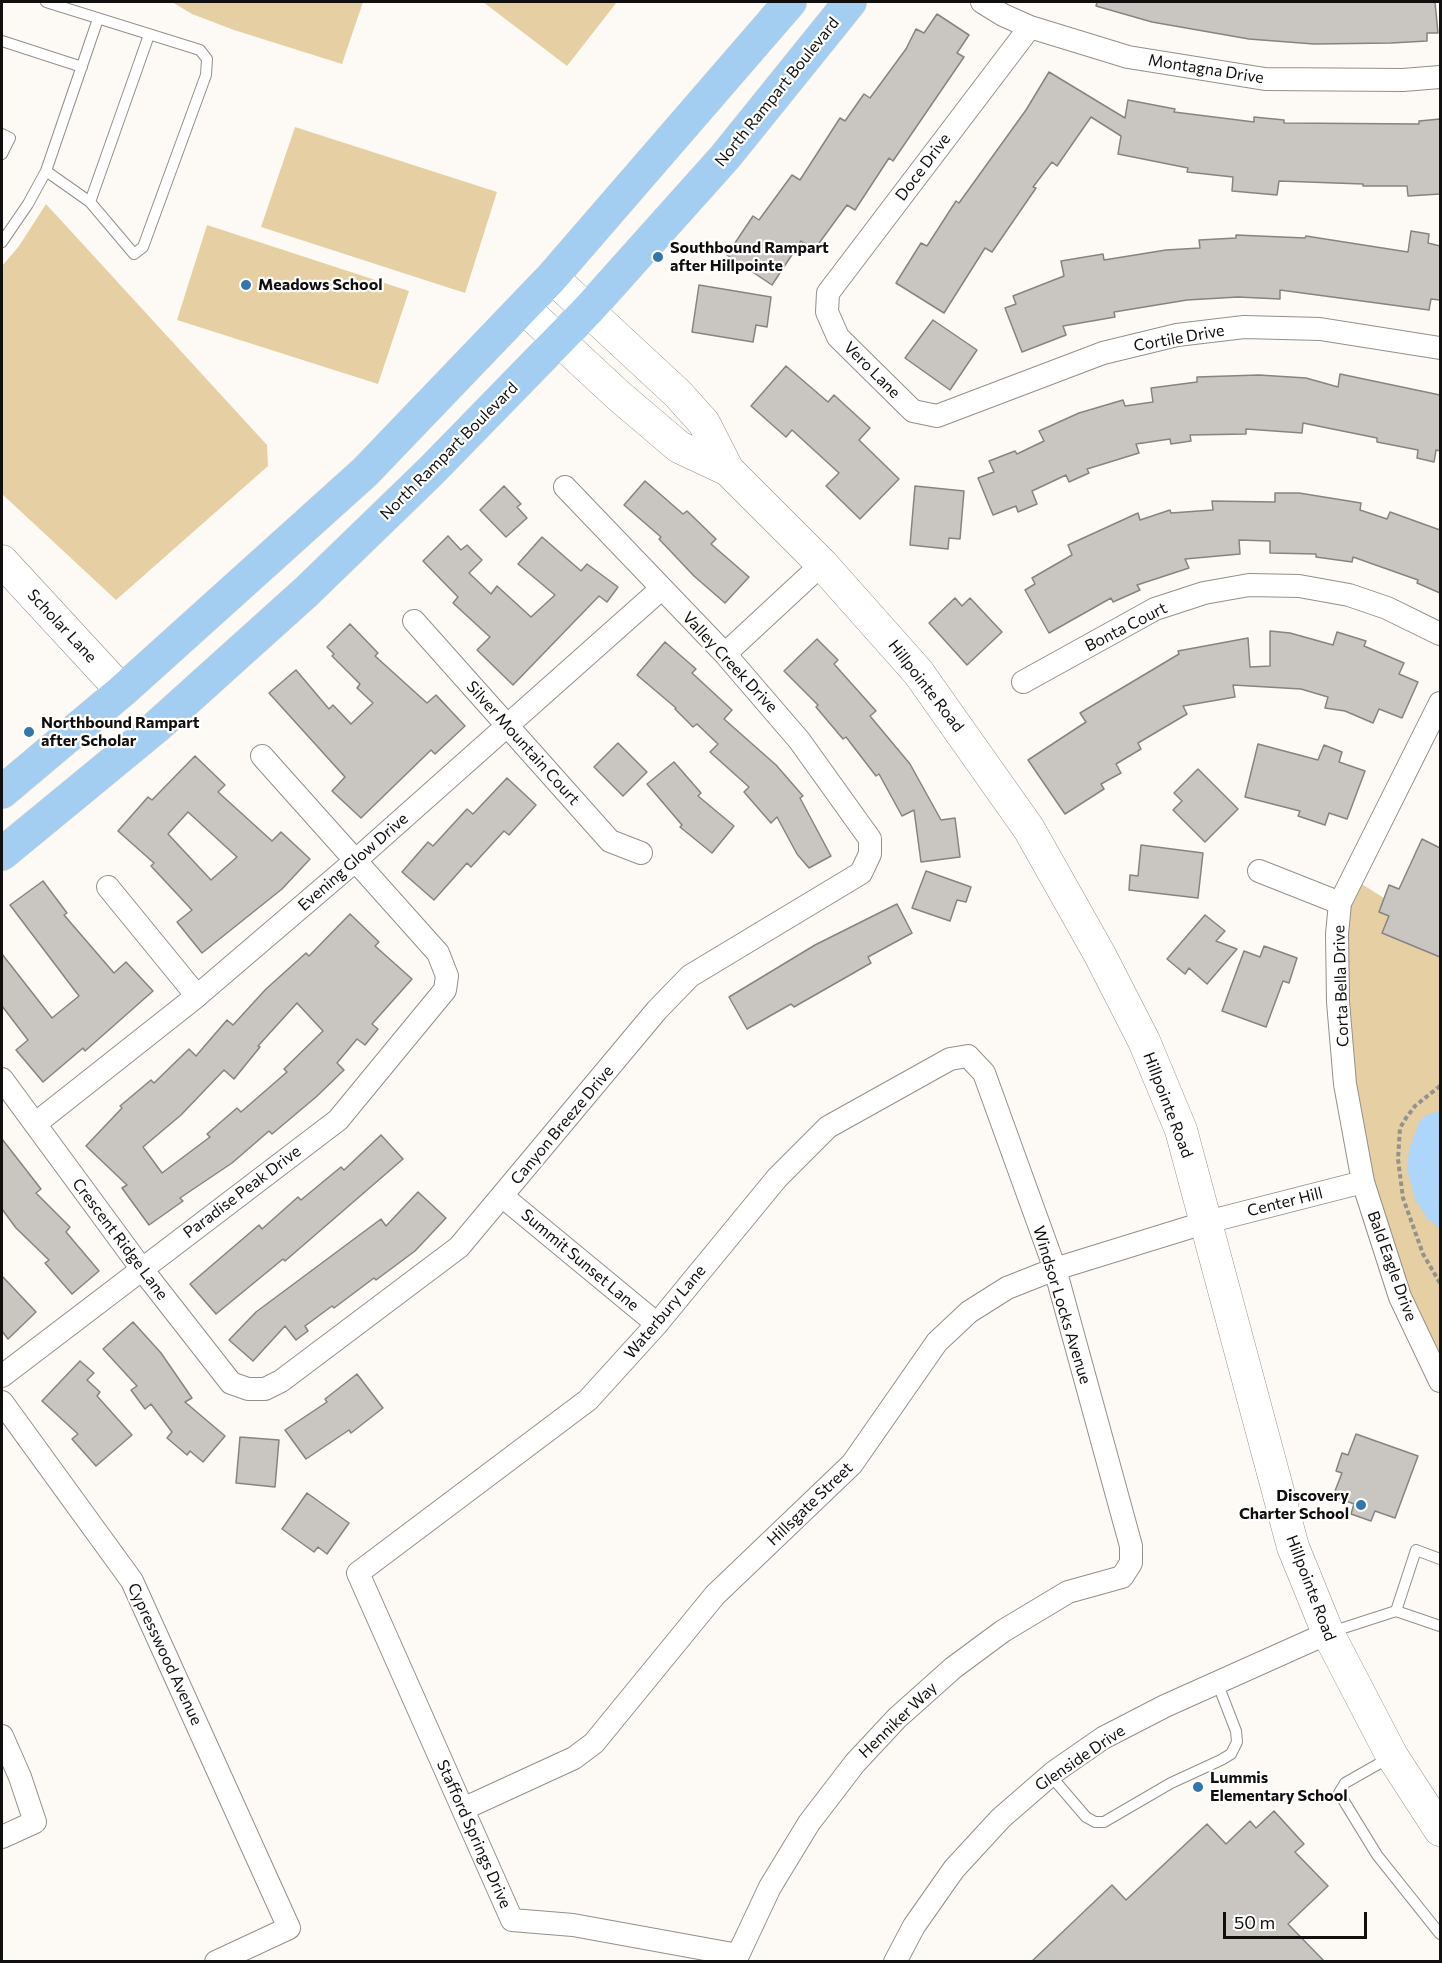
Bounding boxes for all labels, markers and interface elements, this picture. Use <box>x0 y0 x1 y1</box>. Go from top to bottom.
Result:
street label: North Rampart Boulevard <box>711 13 843 171</box>
street label: Montagna Drive <box>1147 50 1265 88</box>
street label: Doce Drive <box>891 130 955 204</box>
place label: Southbound Rampart after Hillpointe <box>670 238 829 276</box>
marker: Southbound Rampart after Hillpointe <box>651 250 665 264</box>
place label: Meadows School <box>258 275 383 295</box>
marker: Meadows School <box>239 278 253 292</box>
street label: Cortile Drive <box>1132 321 1226 355</box>
street label: Vero Lane <box>840 338 904 402</box>
street label: North Rampart Boulevard <box>376 378 522 524</box>
street label: Scholar Lane <box>23 585 101 667</box>
street label: Bonta Court <box>1082 598 1170 656</box>
street label: Valley Creek Drive <box>678 608 782 716</box>
street label: Hillpointe Road <box>884 636 968 736</box>
street label: Silver Mountain Court <box>462 677 584 809</box>
place label: Northbound Rampart after Scholar <box>41 713 200 751</box>
marker: Northbound Rampart after Scholar <box>22 725 36 739</box>
street label: Evening Glow Drive <box>294 809 412 915</box>
street label: Corta Bella Drive <box>1329 925 1353 1047</box>
street label: Hillpointe Road <box>1139 1049 1197 1161</box>
street label: Canyon Breeze Drive <box>507 1062 617 1188</box>
street label: Paradise Peak Drive <box>179 1142 305 1242</box>
street label: Crescent Ridge Lane <box>68 1174 172 1304</box>
street label: Center Hill <box>1245 1183 1325 1221</box>
street label: Summit Sunset Lane <box>517 1205 643 1315</box>
street label: Bald Eagle Drive <box>1363 1208 1421 1324</box>
street label: Windsor Locks Avenue <box>1029 1224 1095 1386</box>
street label: Waterbury Lane <box>620 1261 710 1363</box>
street label: Hillsgate Street <box>763 1458 857 1550</box>
place label: Discovery Charter School <box>1239 1486 1349 1524</box>
marker: Discovery Charter School <box>1354 1498 1368 1512</box>
street label: Hillpointe Road <box>1282 1532 1340 1644</box>
street label: Cypresswood Avenue <box>124 1580 206 1728</box>
street label: Henniker Way <box>855 1678 941 1762</box>
street label: Glenside Drive <box>1031 1721 1129 1795</box>
street label: Stafford Springs Drive <box>433 1757 515 1911</box>
place label: Lummis Elementary School <box>1210 1768 1348 1806</box>
marker: Lummis Elementary School <box>1191 1780 1205 1794</box>
scale bar <box>1226 1900 1370 1938</box>
text: 50 m <box>1234 1911 1275 1933</box>

